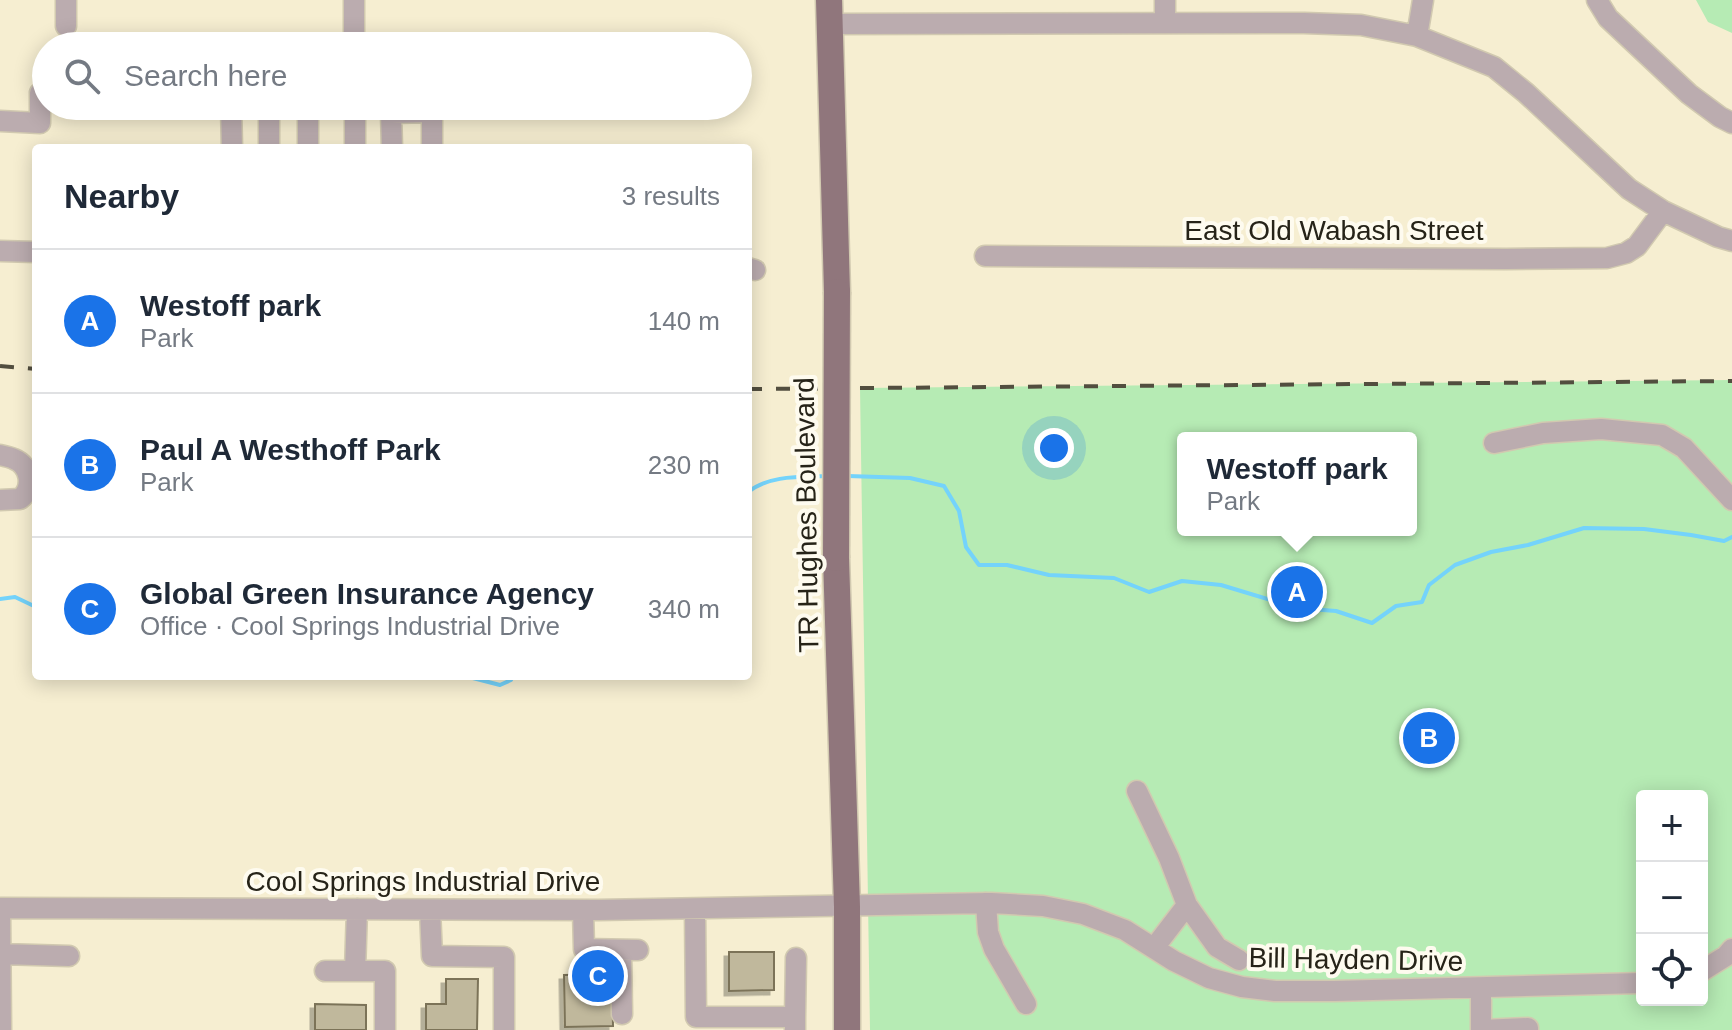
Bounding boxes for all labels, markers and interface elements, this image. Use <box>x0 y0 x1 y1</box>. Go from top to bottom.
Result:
search box <box>32 32 752 120</box>
icon: search <box>60 54 104 98</box>
text: Search here <box>124 59 287 92</box>
text: Nearby <box>64 177 179 215</box>
text: 3 results <box>622 181 720 211</box>
street label: East Old Wabash Street <box>1184 215 1484 246</box>
text: Westoff park <box>140 289 321 322</box>
text: A <box>81 306 99 336</box>
text: 140 m <box>648 306 720 336</box>
text: Park <box>140 323 193 353</box>
street label: TR Hughes Boulevard <box>789 377 824 653</box>
your location <box>1034 428 1074 468</box>
popup <box>1177 432 1417 536</box>
text: Paul A Westhoff Park <box>140 433 441 466</box>
text: B <box>81 450 99 480</box>
text: 230 m <box>648 450 720 480</box>
text: Westoff park <box>1206 452 1388 485</box>
text: Park <box>140 467 193 497</box>
text: Park <box>1206 486 1260 516</box>
pin: A <box>1271 562 1323 622</box>
text: Global Green Insurance Agency <box>140 577 594 610</box>
text: C <box>81 594 99 624</box>
text: 340 m <box>648 594 720 624</box>
text: Office · Cool Springs Industrial Drive <box>140 611 560 641</box>
pin: B <box>1403 708 1455 768</box>
map controls <box>1636 790 1708 1006</box>
button: + <box>1636 790 1708 862</box>
button: − <box>1636 862 1708 934</box>
street label: Cool Springs Industrial Drive <box>246 866 600 897</box>
button: locate <box>1636 934 1708 1006</box>
street label: Bill Hayden Drive <box>1248 942 1464 977</box>
pin: C <box>572 946 624 1006</box>

